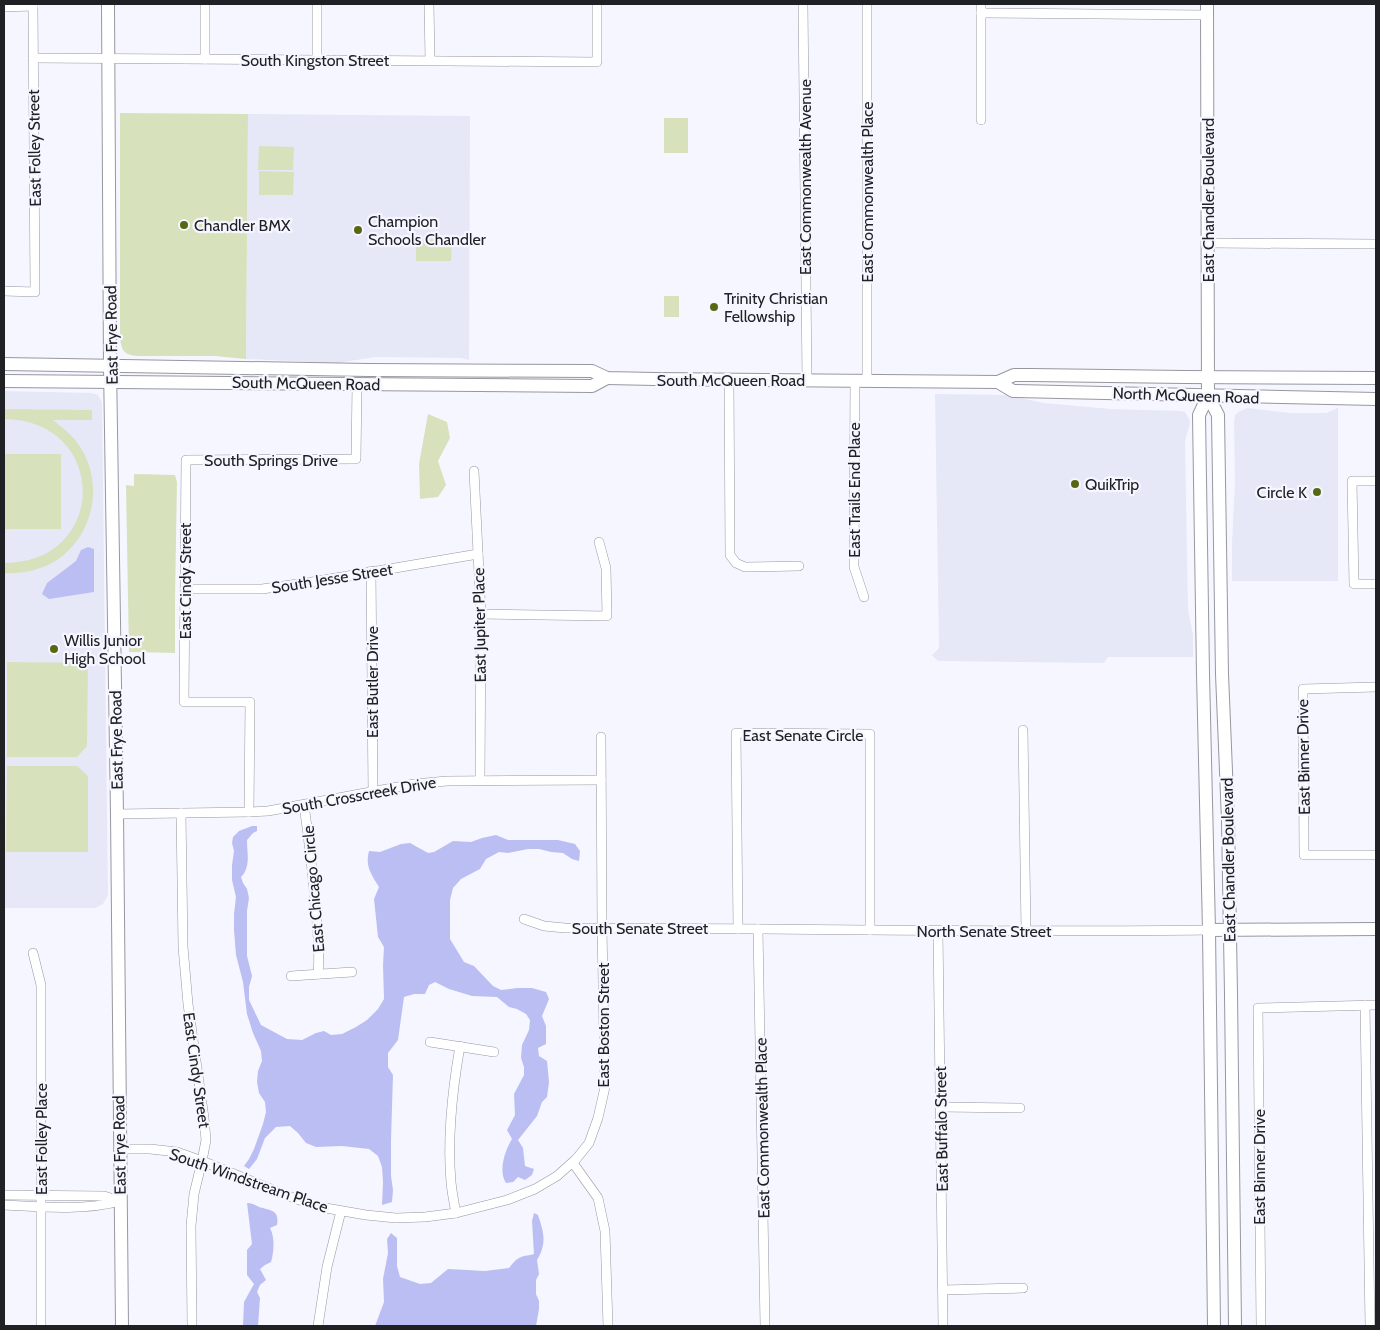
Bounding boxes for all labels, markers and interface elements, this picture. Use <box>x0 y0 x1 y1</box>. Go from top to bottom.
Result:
street label: South Kingston Street <box>241 51 390 70</box>
street label: East Commonwealth Avenue <box>796 79 815 275</box>
street label: East Folley Street <box>24 89 45 207</box>
street label: East Commonwealth Place <box>858 102 877 282</box>
street label: East Chandler Boulevard <box>1199 118 1218 282</box>
place label: Champion Schools Chandler <box>368 212 487 249</box>
place label: Chandler BMX <box>194 216 291 235</box>
marker: Chandler BMX <box>178 219 190 231</box>
marker: Champion Schools Chandler <box>352 224 364 236</box>
street label: East Frye Road <box>101 285 122 385</box>
place label: Trinity Christian Fellowship <box>724 289 828 326</box>
marker: Trinity Christian Fellowship <box>708 301 720 313</box>
street label: South McQueen Road <box>657 371 805 390</box>
street label: South McQueen Road <box>232 373 380 394</box>
street label: North McQueen Road <box>1112 383 1260 408</box>
street label: East Trails End Place <box>845 422 864 558</box>
street label: South Springs Drive <box>204 451 338 470</box>
place label: QuikTrip <box>1085 475 1139 494</box>
marker: QuikTrip <box>1069 478 1081 490</box>
place label: Circle K <box>1257 483 1307 502</box>
marker: Circle K <box>1311 486 1323 498</box>
street label: East Cindy Street <box>176 522 195 639</box>
street label: South Jesse Street <box>270 559 395 597</box>
street label: East Jupiter Place <box>469 567 490 683</box>
street label: East Butler Drive <box>363 626 382 738</box>
place label: Willis Junior High School <box>64 631 146 668</box>
marker: Willis Junior High School <box>48 643 60 655</box>
street label: East Frye Road <box>106 690 127 790</box>
street label: East Binner Drive <box>1293 699 1314 815</box>
street label: East Senate Circle <box>742 726 864 745</box>
street label: South Crosscreek Drive <box>281 773 438 818</box>
street label: East Chandler Boulevard <box>1218 778 1239 942</box>
street label: East Chicago Circle <box>298 825 329 953</box>
street label: South Senate Street <box>572 919 709 938</box>
street label: North Senate Street <box>917 922 1052 941</box>
street label: East Boston Street <box>594 962 613 1087</box>
street label: East Cindy Street <box>179 1011 214 1130</box>
street label: East Commonwealth Place <box>751 1037 774 1219</box>
street label: East Buffalo Street <box>931 1066 952 1192</box>
street label: East Folley Place <box>32 1083 51 1195</box>
street label: East Frye Road <box>109 1095 130 1195</box>
street label: East Binner Drive <box>1250 1109 1269 1225</box>
street label: South Windstream Place <box>167 1144 331 1217</box>

